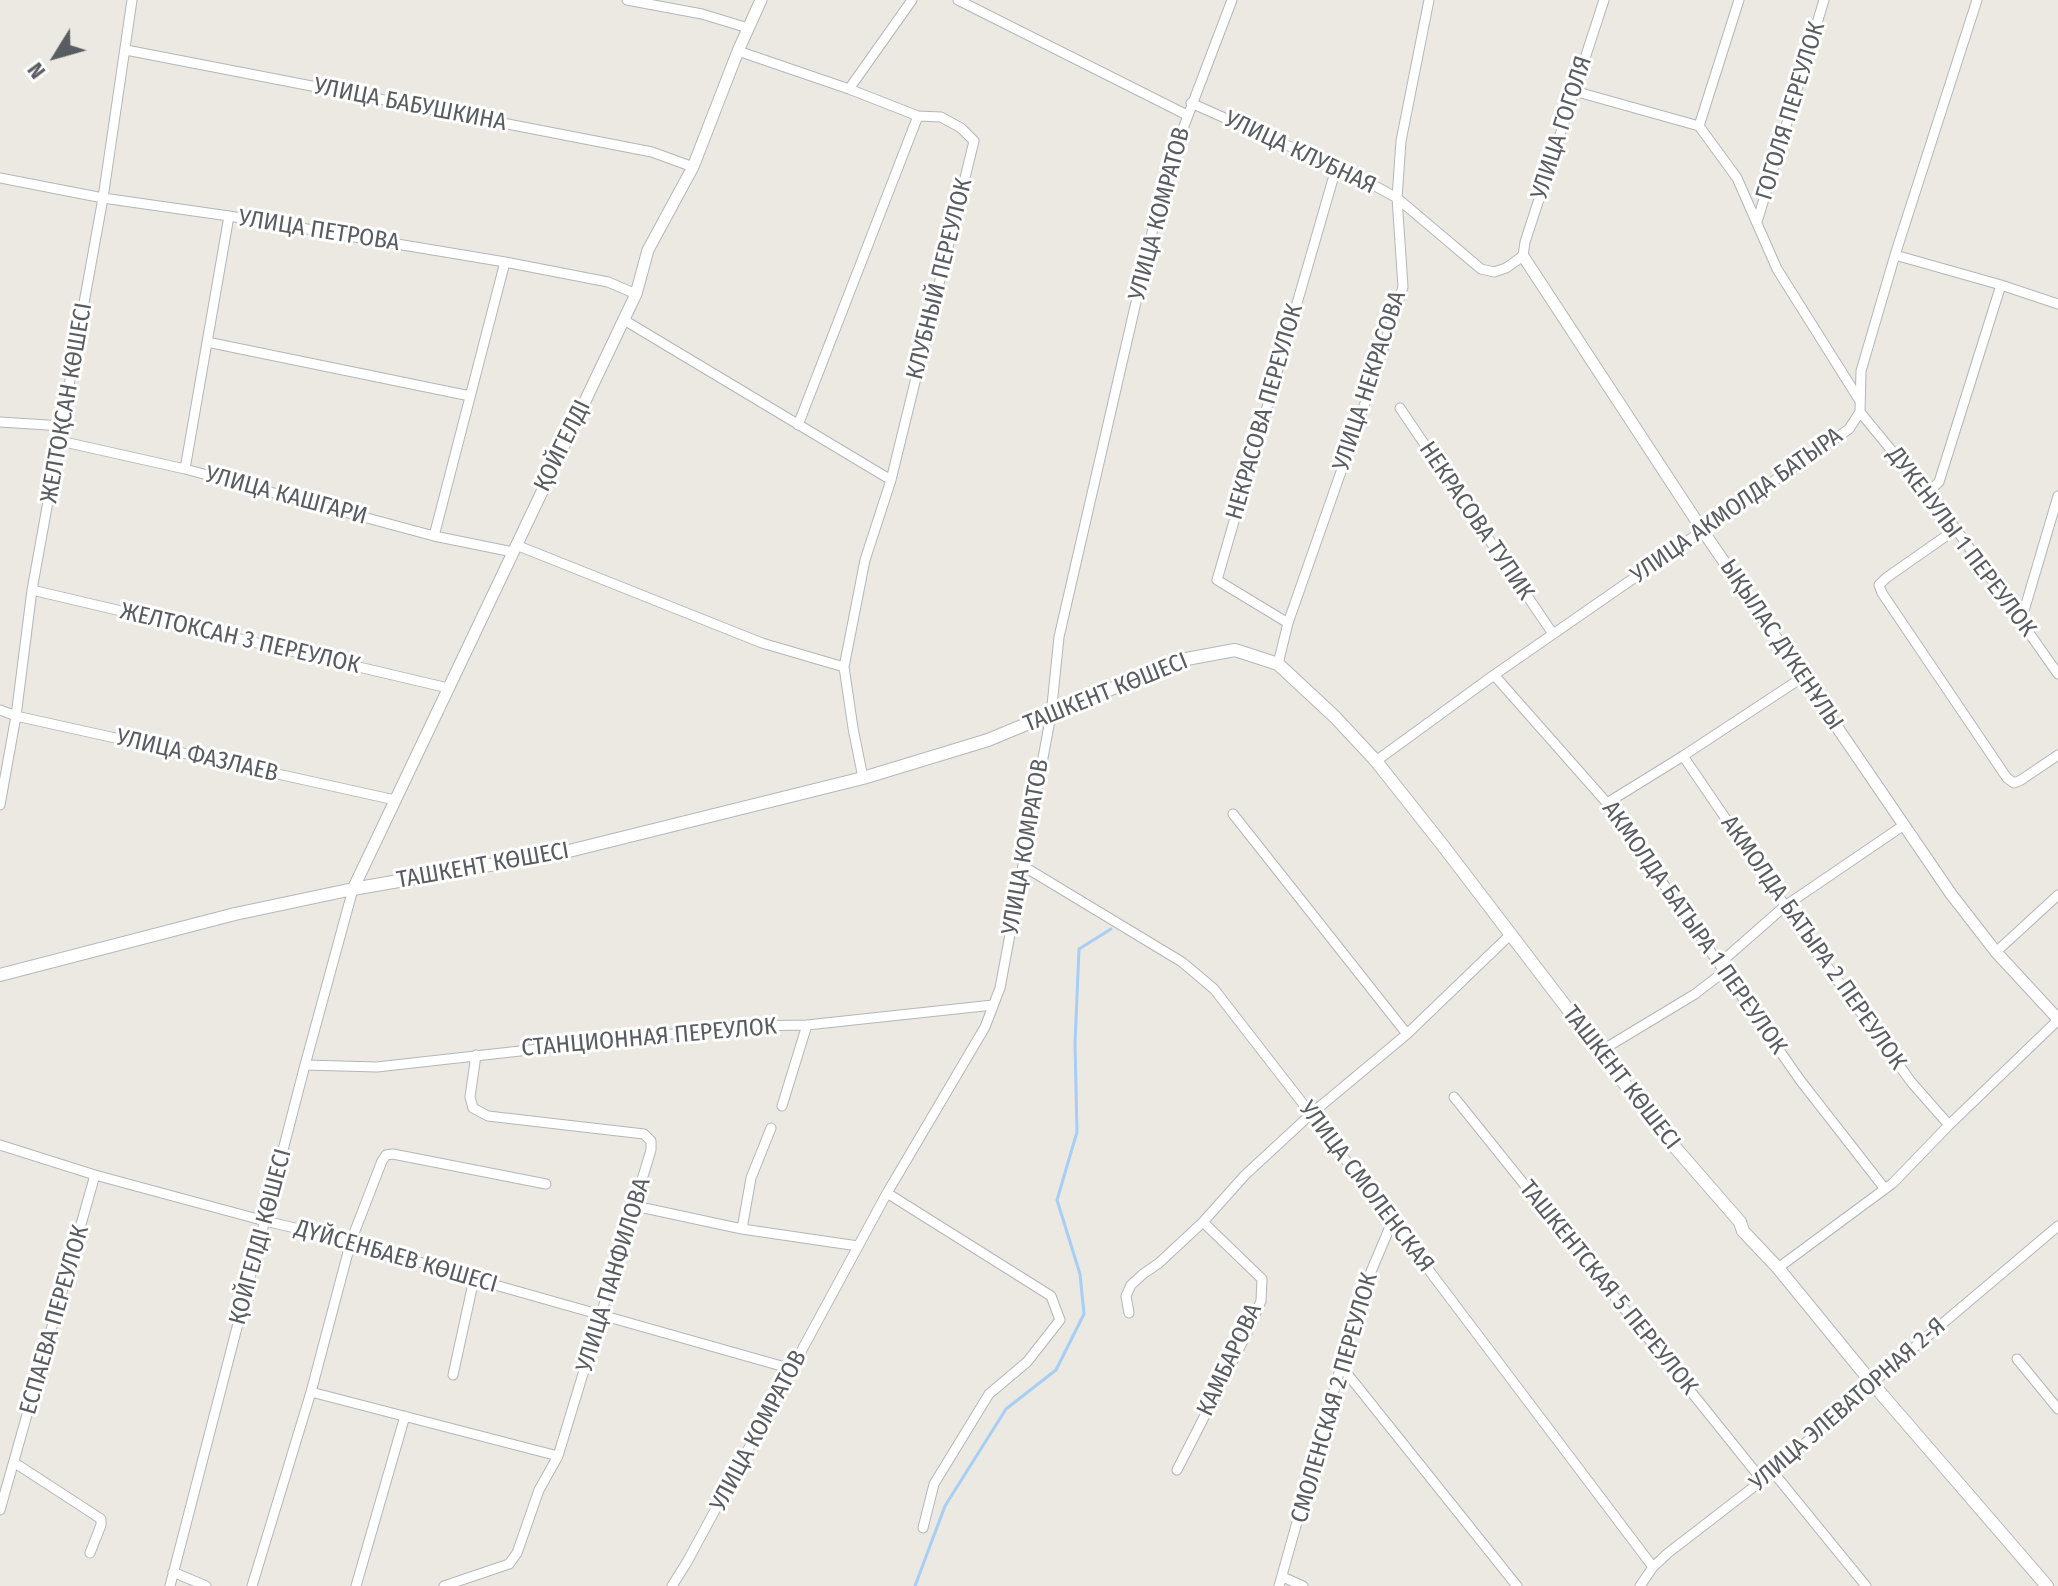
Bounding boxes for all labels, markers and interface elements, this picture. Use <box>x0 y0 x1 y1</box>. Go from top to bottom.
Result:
north arrow <box>16 16 96 96</box>
street label: ГОГОЛЯ ПЕРЕУЛОК <box>1750 19 1832 203</box>
street label: УЛИЦА ГОГОЛЯ <box>1525 53 1599 203</box>
text: N <box>22 57 51 84</box>
street label: УЛИЦА БАБУШКИНА <box>311 72 509 138</box>
street label: УЛИЦА КЛУБНАЯ <box>1220 105 1380 201</box>
street label: УЛИЦА КОМРАТОВ <box>1123 124 1197 304</box>
street label: КЛУБНЫЙ ПЕРЕУЛОК <box>901 175 979 383</box>
street label: УЛИЦА ПЕТРОВА <box>236 204 402 258</box>
street label: УЛИЦА НЕКРАСОВА <box>1327 288 1413 474</box>
street label: ЖЕЛТОҚСАН КӨШЕСІ <box>35 301 99 505</box>
street label: НЕКРАСОВА ПЕРЕУЛОК <box>1220 301 1310 523</box>
street label: ҚОЙГЕЛДІ <box>529 396 597 496</box>
street label: УЛИЦА АКМОЛДА БАТЫРА <box>1626 422 1848 590</box>
street label: НЕКРАСОВА ТУПИК <box>1412 436 1540 606</box>
street label: ДУКЕНУЛЫ 1 ПЕРЕУЛОК <box>1880 441 2042 643</box>
street label: УЛИЦА КАШГАРИ <box>202 461 370 531</box>
street label: ЫҚЫЛАС ДҮКЕНҰЛЫ <box>1713 554 1849 736</box>
street label: ЖЕЛТОКСАН 3 ПЕРЕУЛОК <box>117 597 363 681</box>
street label: ТАШКЕНТ КӨШЕСІ <box>1020 647 1192 739</box>
street label: УЛИЦА ФАЗЛАЕВ <box>113 723 281 789</box>
street label: УЛИЦА КОМРАТОВ <box>996 757 1056 937</box>
street label: АКМОЛДА БАТЫРА 1 ПЕРЕУЛОК <box>1596 796 1792 1060</box>
street label: АКМОЛДА БАТЫРА 2 ПЕРЕУЛОК <box>1714 810 1912 1076</box>
street label: ТАШКЕНТ КӨШЕСІ <box>395 837 571 895</box>
street label: ТАШКЕНТ КӨШЕСІ <box>1556 1000 1686 1156</box>
street label: СТАНЦИОННАЯ ПЕРЕУЛОК <box>520 1012 778 1064</box>
street label: УЛИЦА СМОЛЕНСКАЯ <box>1292 1096 1440 1278</box>
street label: ҚОЙГЕЛДІ КӨШЕСІ <box>224 1146 298 1328</box>
street label: УЛИЦА ПАНФИЛОВА <box>571 1175 657 1375</box>
street label: ТАШКЕНТСКАЯ 5 ПЕРЕУЛОК <box>1513 1175 1703 1401</box>
street label: ДҮЙСЕНБАЕВ КӨШЕСІ <box>291 1214 501 1300</box>
street label: ЕСПАЕВА ПЕРЕУЛОК <box>14 1222 96 1418</box>
street label: СМОЛЕНСКАЯ 2 ПЕРЕУЛОК <box>1285 1270 1385 1526</box>
street label: КАМБАРОВА <box>1191 1299 1269 1421</box>
street label: УЛИЦА ЭЛЕВАТОРНАЯ 2-Я <box>1744 1312 1952 1498</box>
street label: УЛИЦА КОМРАТОВ <box>704 1346 814 1516</box>

